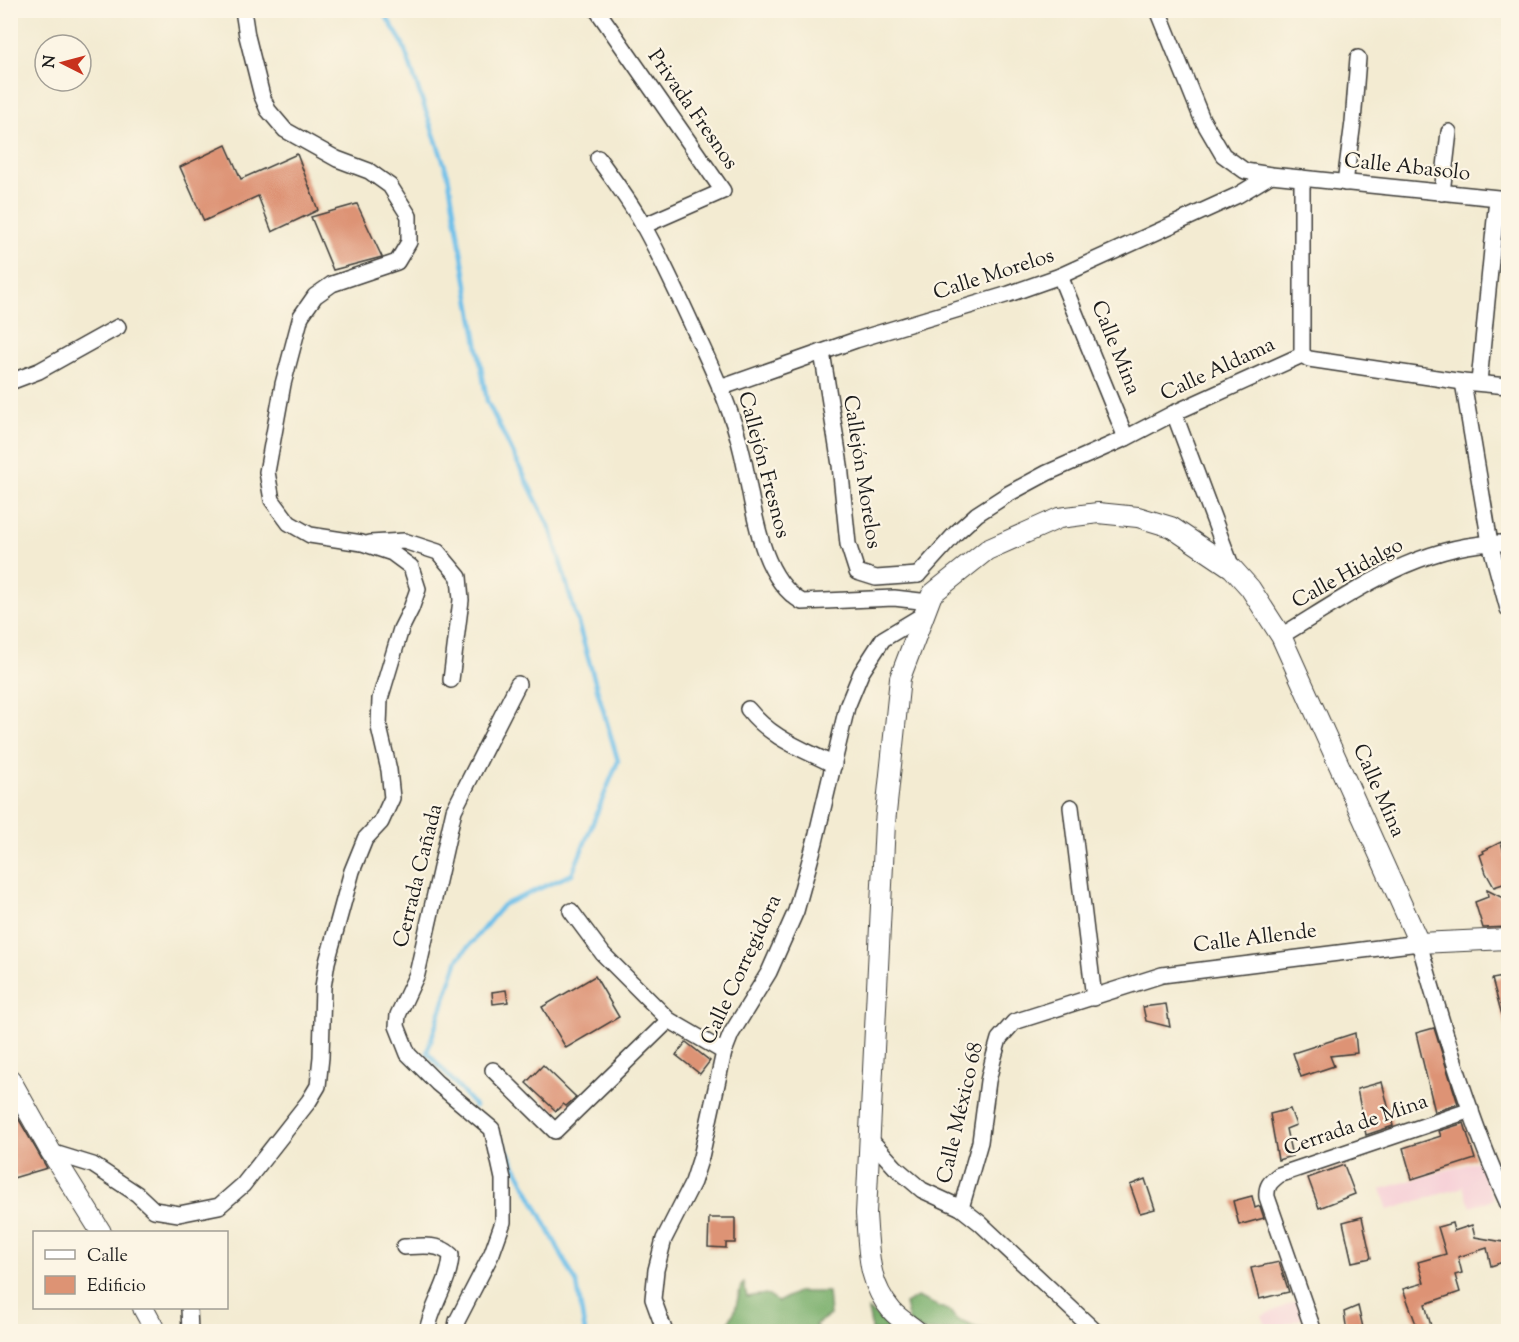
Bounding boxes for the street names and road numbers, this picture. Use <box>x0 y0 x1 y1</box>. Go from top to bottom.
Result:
street label: Privada Fresnos <box>639 44 745 176</box>
street label: Calle Abasolo <box>1342 146 1472 190</box>
street label: Calle Morelos <box>930 241 1058 309</box>
street label: Calle Mina <box>1082 296 1148 400</box>
street label: Calle Aldama <box>1156 330 1281 410</box>
street label: Callejón Fresnos <box>729 388 797 542</box>
street label: Callejón Morelos <box>834 393 888 551</box>
street label: Calle Hidalgo <box>1287 531 1409 617</box>
street label: Calle Mina <box>1344 739 1412 843</box>
street label: Cerrada Cañada <box>387 801 451 951</box>
street label: Calle Corregidora <box>694 890 790 1050</box>
street label: Calle Allende <box>1192 917 1318 961</box>
street label: Calle México 68 <box>930 1039 992 1187</box>
street label: Cerrada de Mina <box>1280 1087 1432 1165</box>

